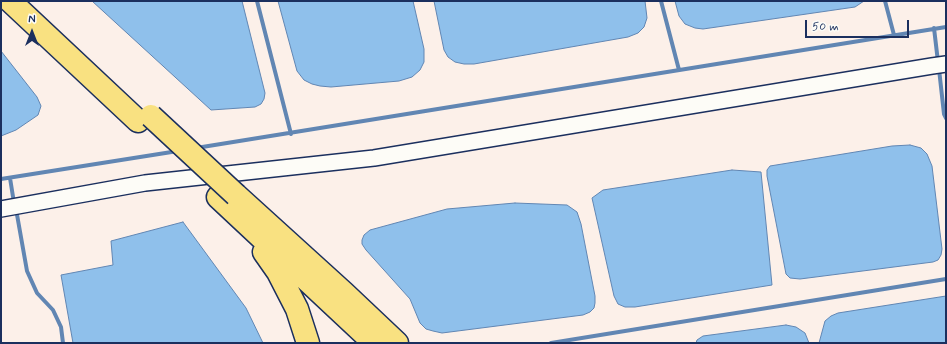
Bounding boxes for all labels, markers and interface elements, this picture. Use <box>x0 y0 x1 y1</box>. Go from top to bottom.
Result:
north arrow <box>12 12 52 52</box>
scale bar <box>807 12 911 38</box>
text: N <box>28 13 36 27</box>
text: 50 m <box>812 19 839 35</box>

